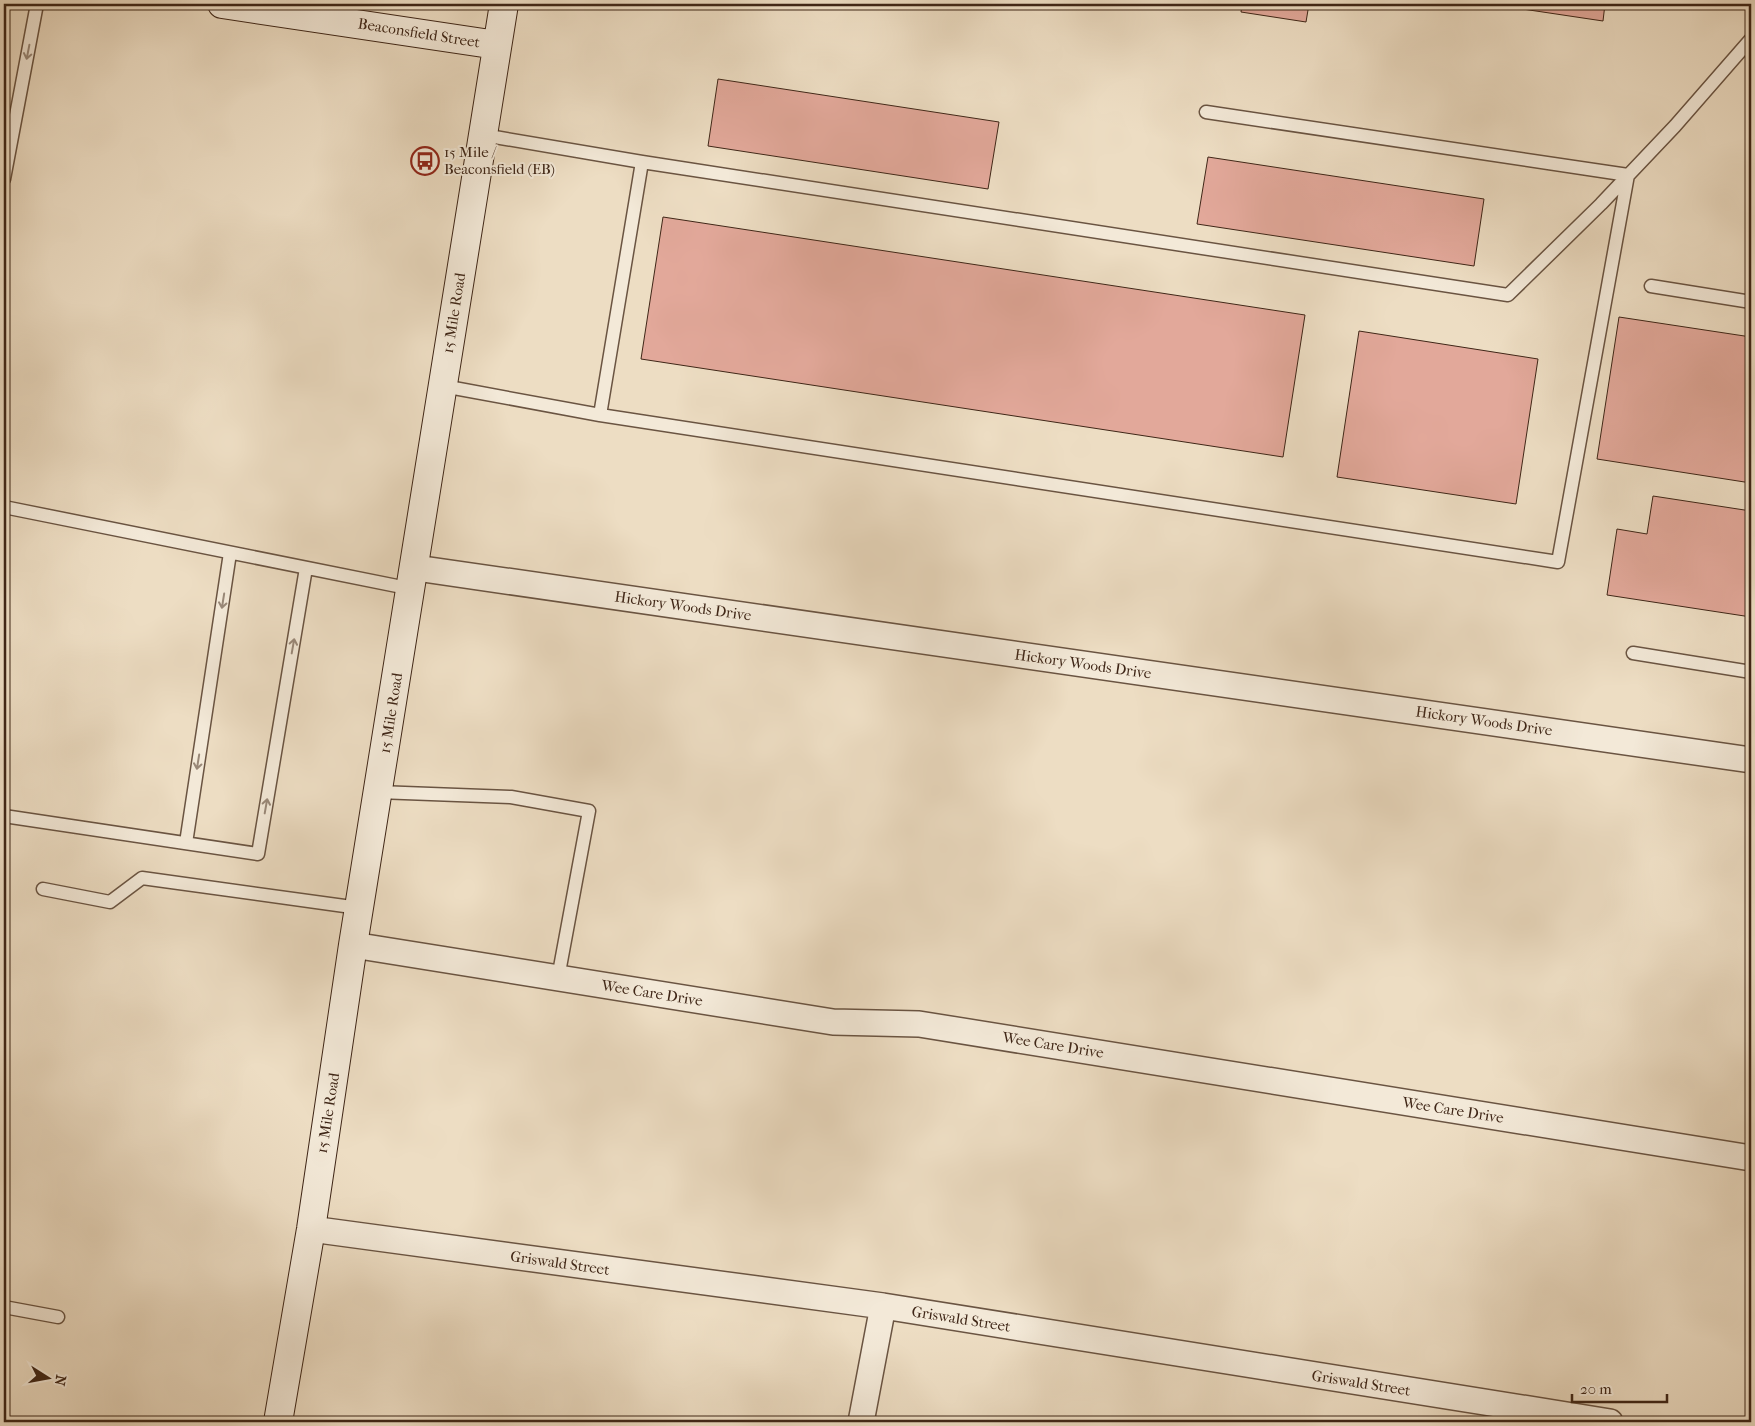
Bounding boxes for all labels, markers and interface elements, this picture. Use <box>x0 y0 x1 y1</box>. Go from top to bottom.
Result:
street label: Beaconsfield Street <box>357 14 482 52</box>
one-way arrow <box>23 43 32 59</box>
place label: 15 Mile / Beaconsfield (EB) <box>444 143 555 178</box>
bus stop icon: 15 Mile / Beaconsfield (EB) <box>410 146 440 176</box>
street label: 15 Mile Road <box>439 271 469 355</box>
street label: Hickory Woods Drive <box>614 587 753 625</box>
one-way arrow <box>217 593 227 609</box>
one-way arrow <box>288 638 298 654</box>
street label: Hickory Woods Drive <box>1014 645 1153 683</box>
street label: 15 Mile Road <box>376 671 406 755</box>
street label: Hickory Woods Drive <box>1415 702 1554 740</box>
one-way arrow <box>193 753 203 769</box>
one-way arrow <box>261 798 271 814</box>
street label: Wee Care Drive <box>599 976 705 1010</box>
street label: Wee Care Drive <box>1000 1028 1106 1062</box>
street label: 15 Mile Road <box>313 1071 343 1155</box>
street label: Wee Care Drive <box>1400 1093 1506 1127</box>
street label: Griswald Street <box>509 1247 611 1279</box>
street label: Griswald Street <box>910 1302 1012 1336</box>
north arrow <box>22 1354 72 1404</box>
street label: Griswald Street <box>1310 1366 1412 1400</box>
scale bar <box>1572 1371 1668 1403</box>
text: N <box>51 1374 70 1388</box>
text: 20 m <box>1580 1380 1612 1398</box>

